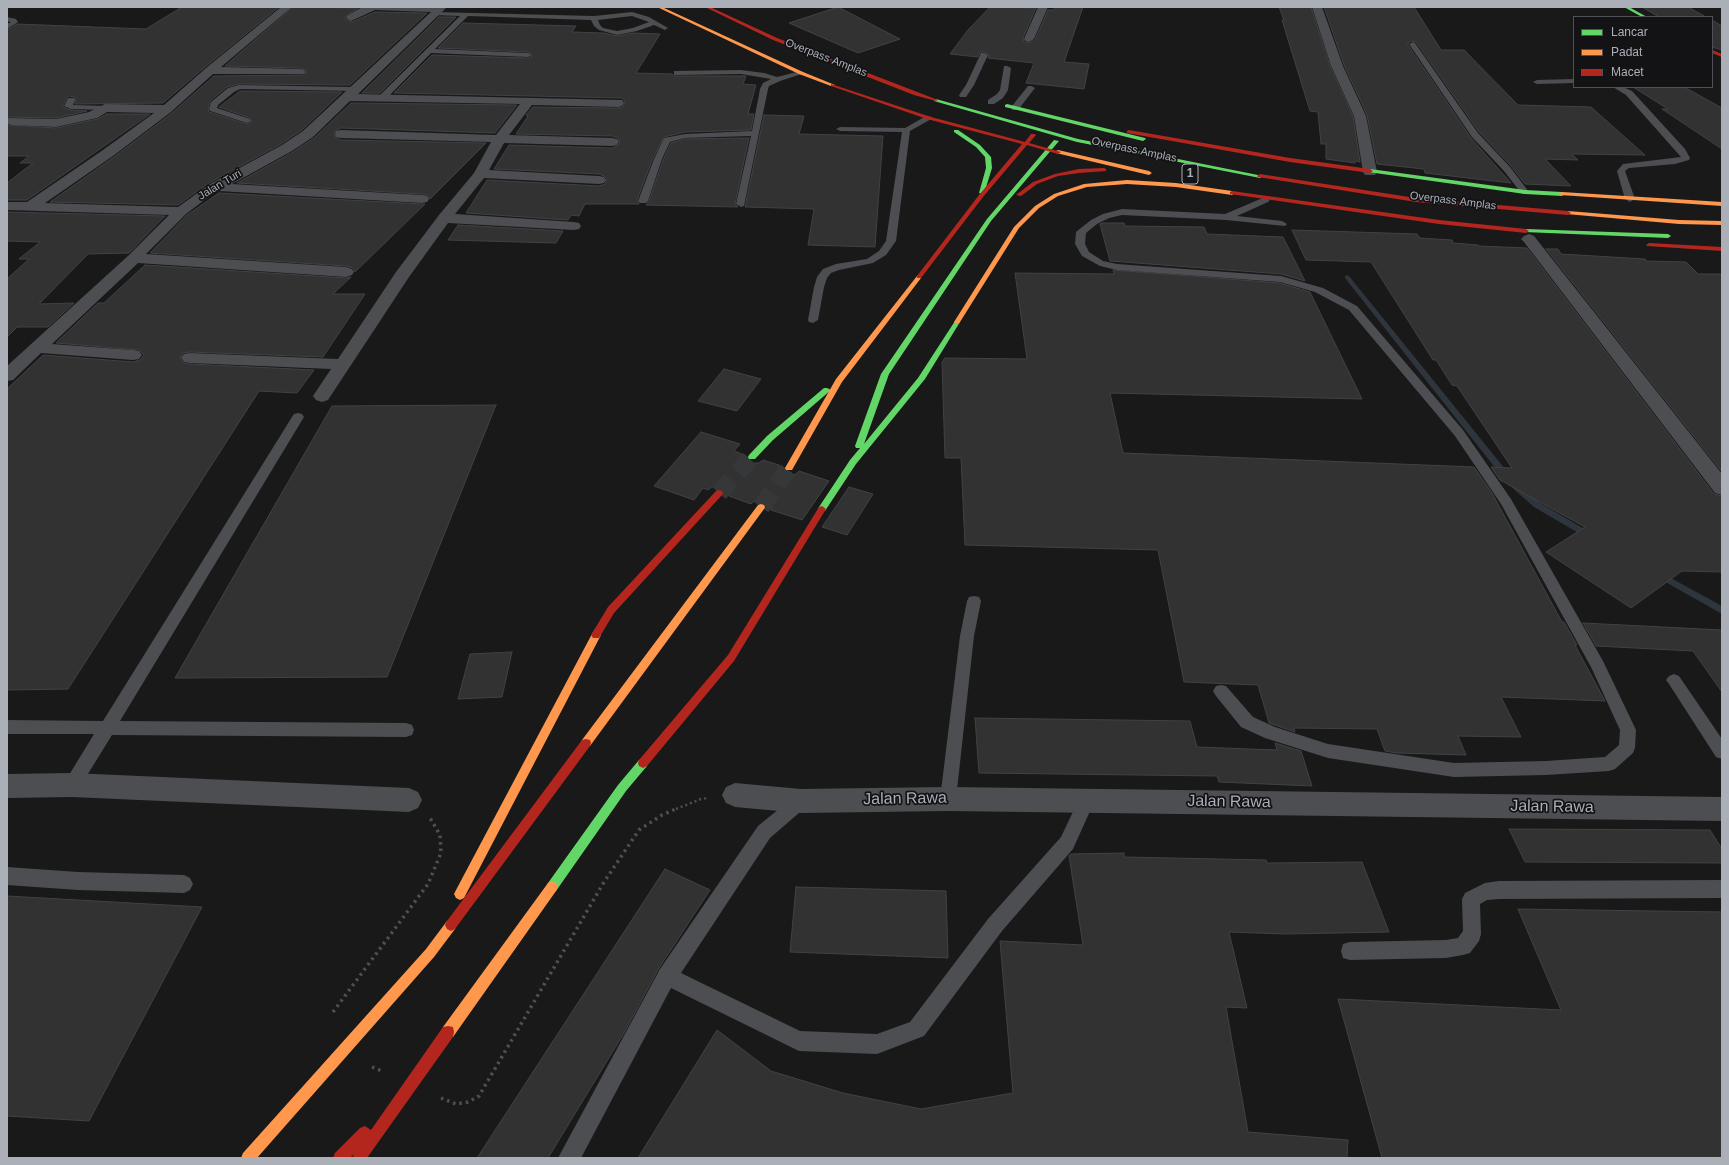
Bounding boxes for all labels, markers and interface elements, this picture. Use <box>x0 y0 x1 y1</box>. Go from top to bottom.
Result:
legend <box>1573 16 1713 88</box>
text: Lancar <box>1611 25 1648 39</box>
street label: Overpass Amplas <box>783 36 869 80</box>
text: Padat <box>1611 45 1642 59</box>
text: Macet <box>1611 65 1644 79</box>
street label: Overpass Amplas <box>1090 135 1178 165</box>
road number: 1 <box>1182 164 1198 184</box>
street label: Jalan Turi <box>196 167 244 203</box>
street label: Overpass Amplas <box>1409 189 1497 213</box>
street label: Jalan Rawa <box>863 789 947 809</box>
street label: Jalan Rawa <box>1187 792 1271 812</box>
street label: Jalan Rawa <box>1510 797 1594 817</box>

